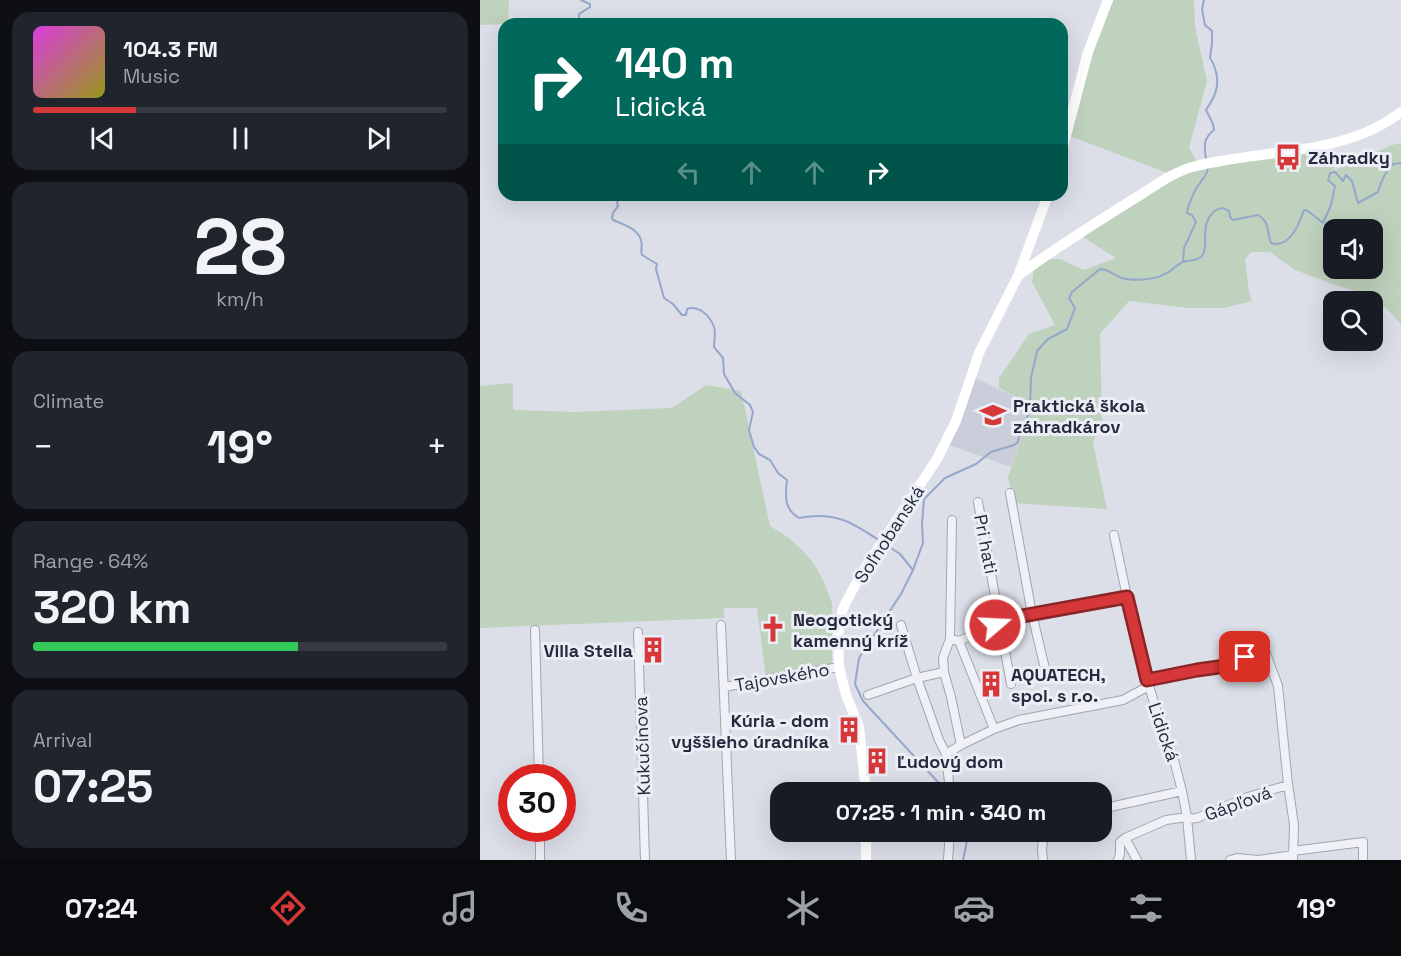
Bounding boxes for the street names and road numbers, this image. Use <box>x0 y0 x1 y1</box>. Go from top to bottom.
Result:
street label: Soľnobanská <box>849 481 929 587</box>
street label: Pri hati <box>969 512 1003 576</box>
street label: Tajovského <box>733 657 831 697</box>
street label: Kukučínova <box>629 696 655 796</box>
street label: Lidická <box>1143 699 1185 765</box>
street label: Gápľová <box>1201 780 1275 826</box>

